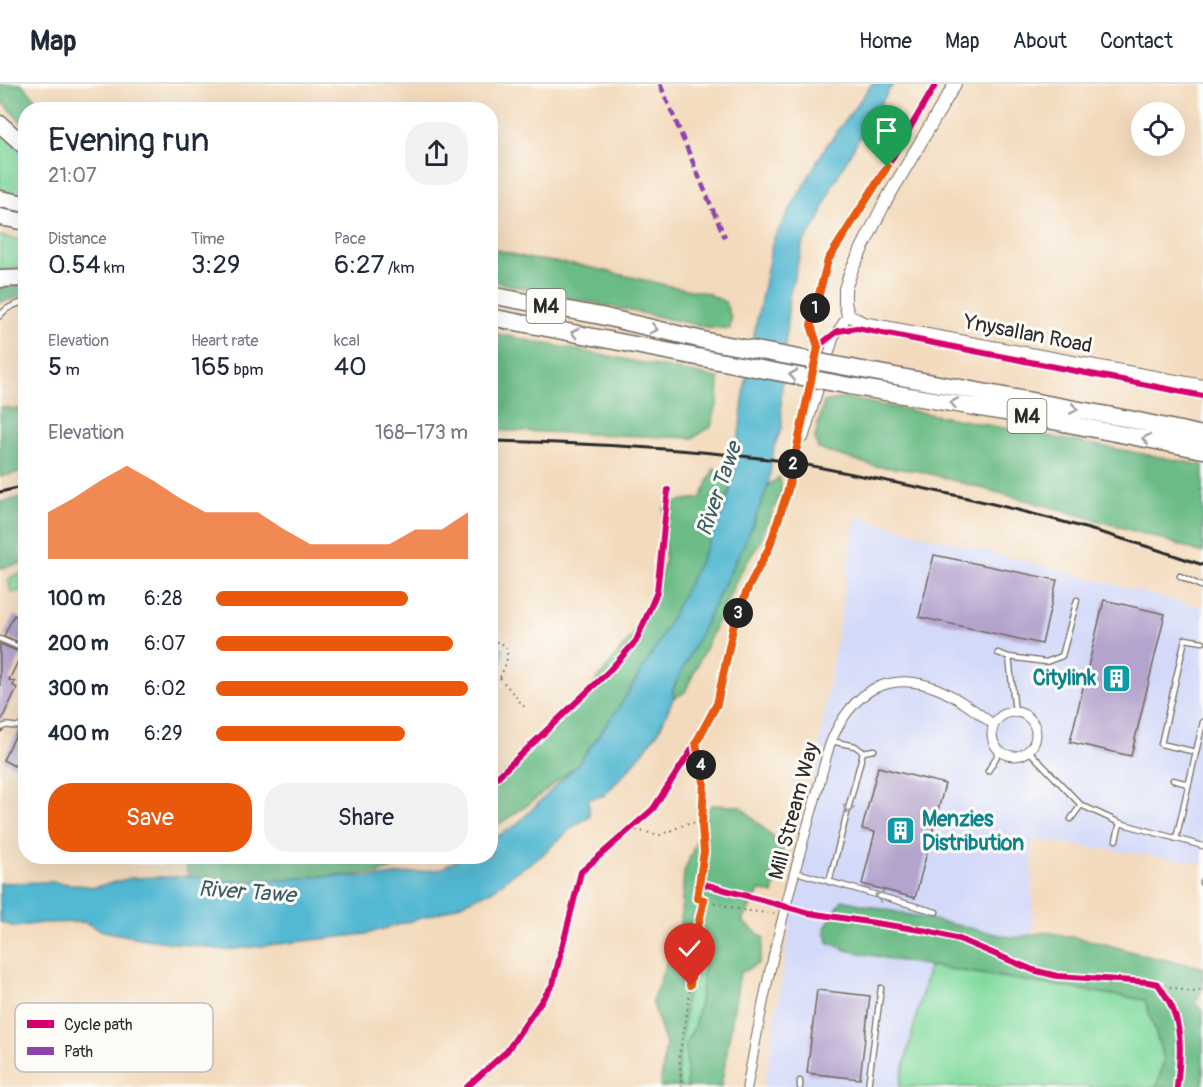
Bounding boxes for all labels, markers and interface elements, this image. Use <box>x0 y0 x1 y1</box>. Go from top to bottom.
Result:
text: Map <box>30 24 76 59</box>
text: Home <box>859 28 912 55</box>
text: Map <box>945 28 980 55</box>
text: About <box>1013 28 1067 55</box>
text: Contact <box>1100 28 1173 55</box>
map controls <box>1131 102 1185 156</box>
button: locate <box>1131 102 1185 156</box>
pin <box>861 105 912 167</box>
icon: arrive <box>870 114 903 147</box>
text: Evening run <box>48 120 209 161</box>
button: share <box>405 122 468 185</box>
text: 21:07 <box>48 163 97 188</box>
text: Distance <box>48 229 107 249</box>
text: Time <box>191 229 224 249</box>
text: Pace <box>334 229 366 249</box>
text: 0.54 <box>48 249 101 281</box>
text: 3:29 <box>191 249 240 281</box>
text: 6:27 <box>334 249 384 281</box>
text: km <box>101 258 125 278</box>
text: /km <box>384 258 414 278</box>
road number: M4 <box>526 289 566 323</box>
pin: 1 <box>800 293 830 323</box>
text: 1 <box>812 298 818 318</box>
street label: Ynysallan Road <box>961 308 1094 360</box>
one-way arrow <box>649 322 659 335</box>
one-way arrow <box>571 327 581 340</box>
text: Elevation <box>48 331 109 351</box>
text: Heart rate <box>191 331 258 351</box>
text: kcal <box>334 331 360 351</box>
text: 5 <box>48 351 62 383</box>
text: 165 <box>191 351 230 383</box>
text: 40 <box>334 351 367 383</box>
text: m <box>62 360 80 380</box>
text: bpm <box>230 360 263 380</box>
one-way arrow <box>788 369 798 382</box>
one-way arrow <box>949 397 959 410</box>
road number: M4 <box>1008 399 1046 433</box>
one-way arrow <box>1069 402 1079 415</box>
text: Elevation <box>48 420 124 445</box>
text: 168–173 m <box>375 420 468 445</box>
one-way arrow <box>1141 433 1151 446</box>
water label: River Tawe <box>690 436 749 540</box>
pin: 2 <box>778 449 808 479</box>
text: 2 <box>789 454 797 474</box>
text: 100 m <box>48 586 105 611</box>
text: 6:28 <box>144 586 182 611</box>
pin: 3 <box>723 598 753 628</box>
text: 3 <box>734 603 742 623</box>
text: 200 m <box>48 631 109 656</box>
text: 6:07 <box>144 631 185 656</box>
building icon: Citylink <box>1101 662 1133 694</box>
place label: Citylink <box>1033 665 1096 692</box>
text: 300 m <box>48 676 109 701</box>
text: 6:02 <box>144 676 186 701</box>
text: 400 m <box>48 721 109 746</box>
text: 6:29 <box>144 721 182 746</box>
street label: Mill Stream Way <box>763 739 825 883</box>
pin: 4 <box>686 750 716 780</box>
text: 4 <box>696 755 706 775</box>
button: Save <box>48 783 252 852</box>
button: Share <box>264 783 468 852</box>
one-way arrow <box>843 803 855 814</box>
place label: Menzies Distribution <box>922 806 1024 857</box>
building icon: Menzies Distribution <box>885 815 917 847</box>
water label: River Tawe <box>197 875 299 910</box>
one-way arrow <box>875 891 885 903</box>
pin <box>664 923 715 985</box>
icon: check <box>673 932 706 965</box>
legend <box>15 1003 213 1072</box>
text: Cycle path <box>64 1015 132 1035</box>
text: Path <box>64 1042 93 1062</box>

